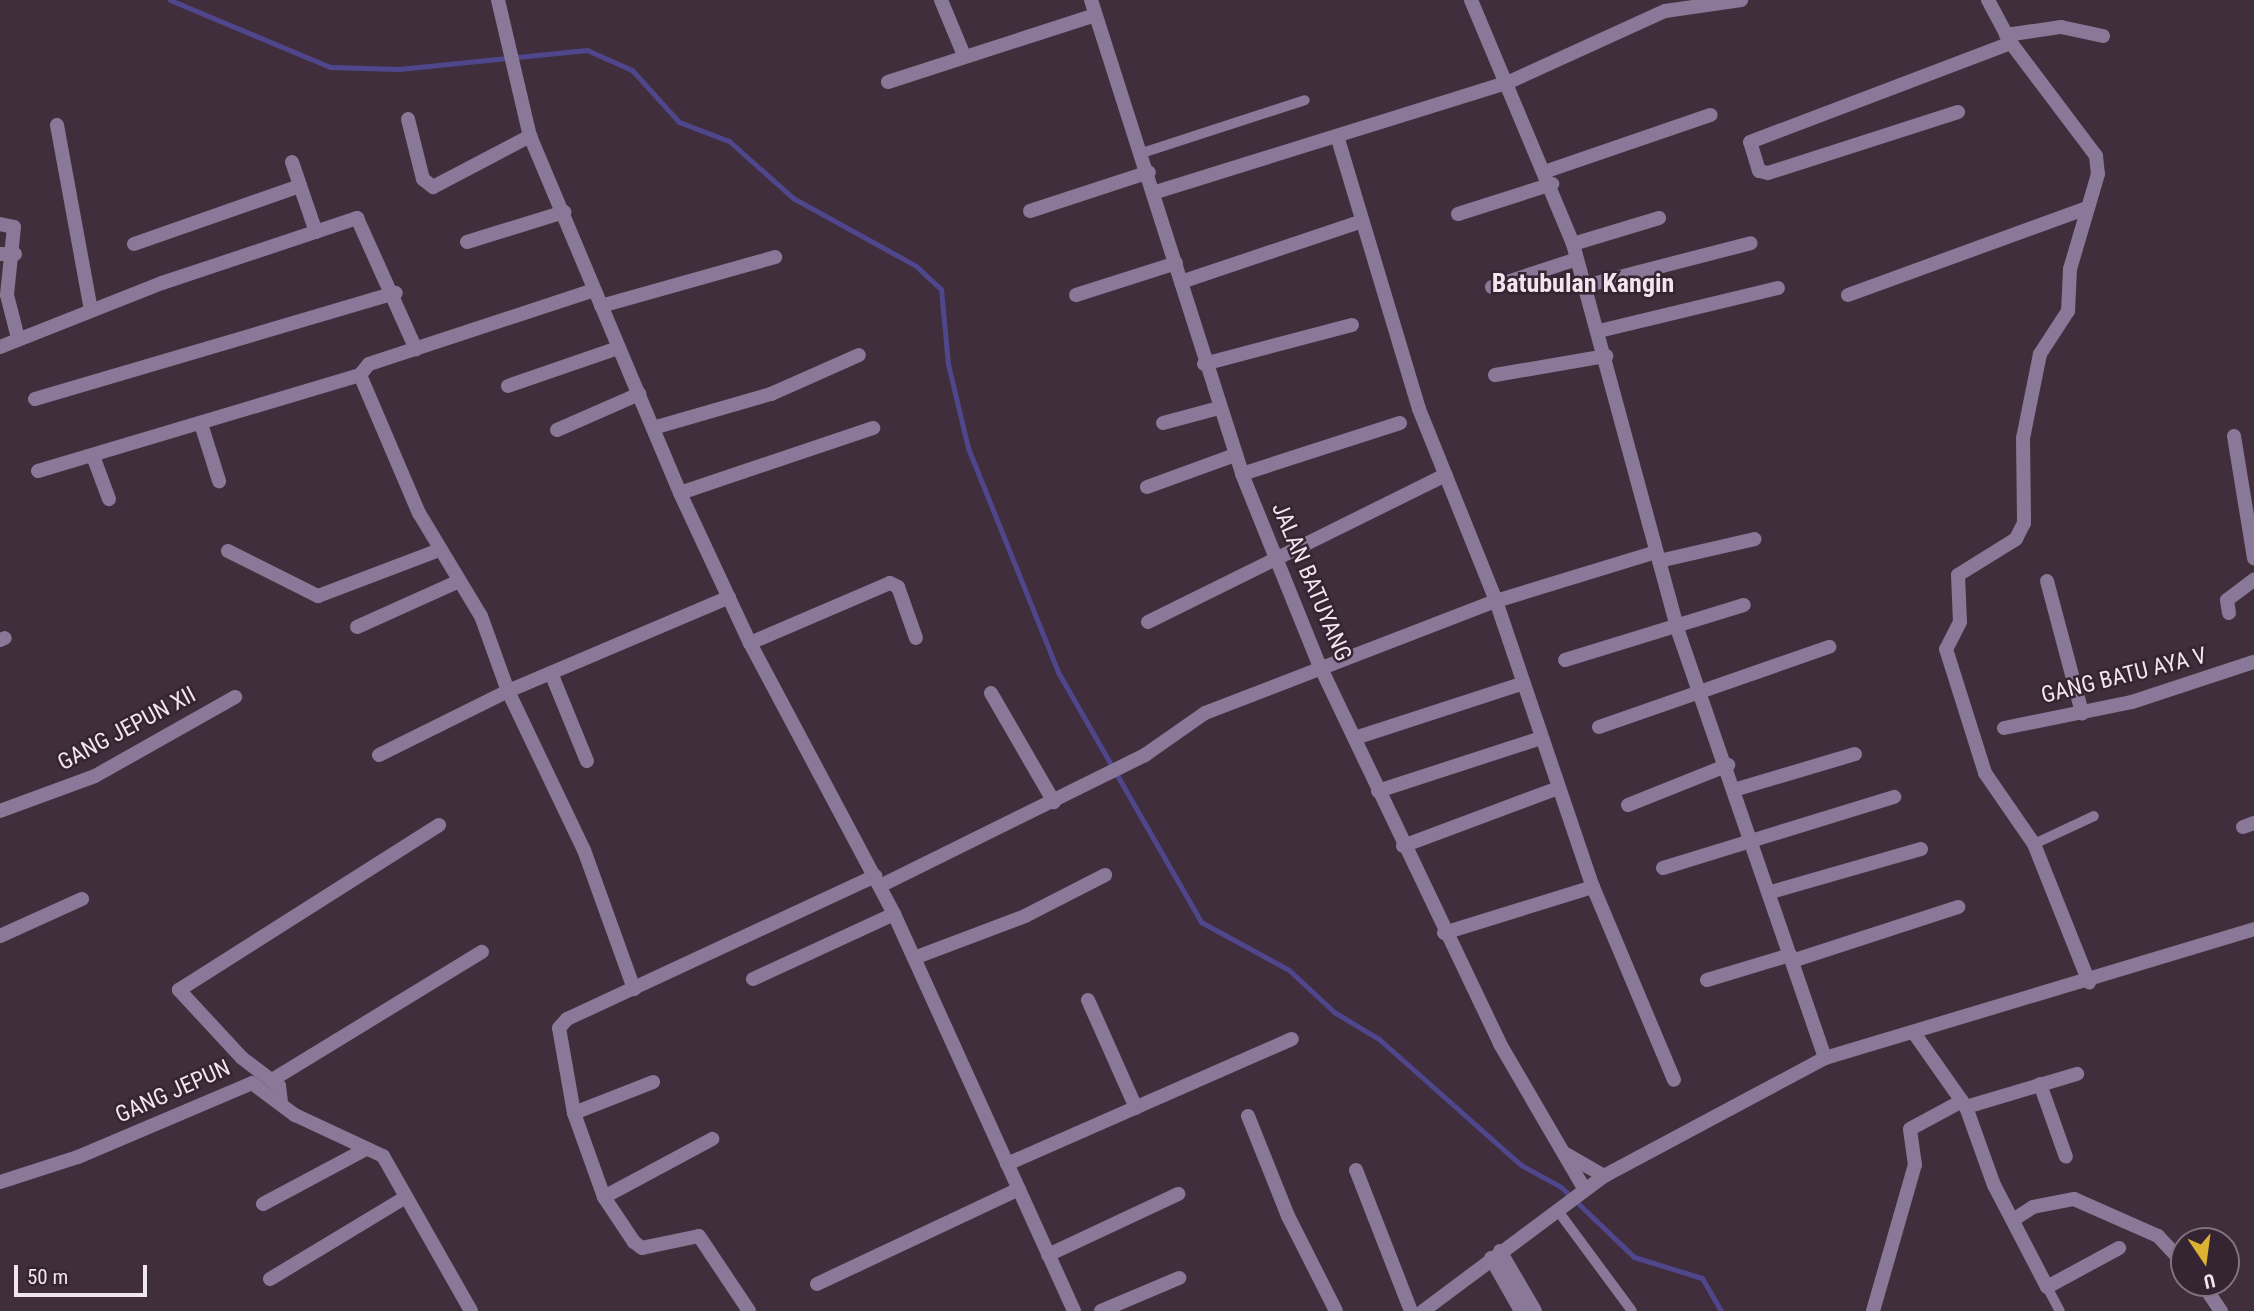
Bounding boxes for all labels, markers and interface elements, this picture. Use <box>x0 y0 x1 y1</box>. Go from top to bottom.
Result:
district label: Batubulan Kangin <box>1492 268 1674 300</box>
street label: JALAN BATUYANG <box>1265 499 1357 665</box>
street label: GANG BATU AYA V <box>2039 642 2209 710</box>
street label: GANG JEPUN XII <box>53 681 201 777</box>
street label: GANG JEPUN <box>111 1054 235 1130</box>
north arrow <box>2170 1227 2240 1297</box>
scale bar <box>18 1252 150 1296</box>
text: 50 m <box>27 1265 68 1289</box>
text: U <box>2202 1269 2217 1293</box>

